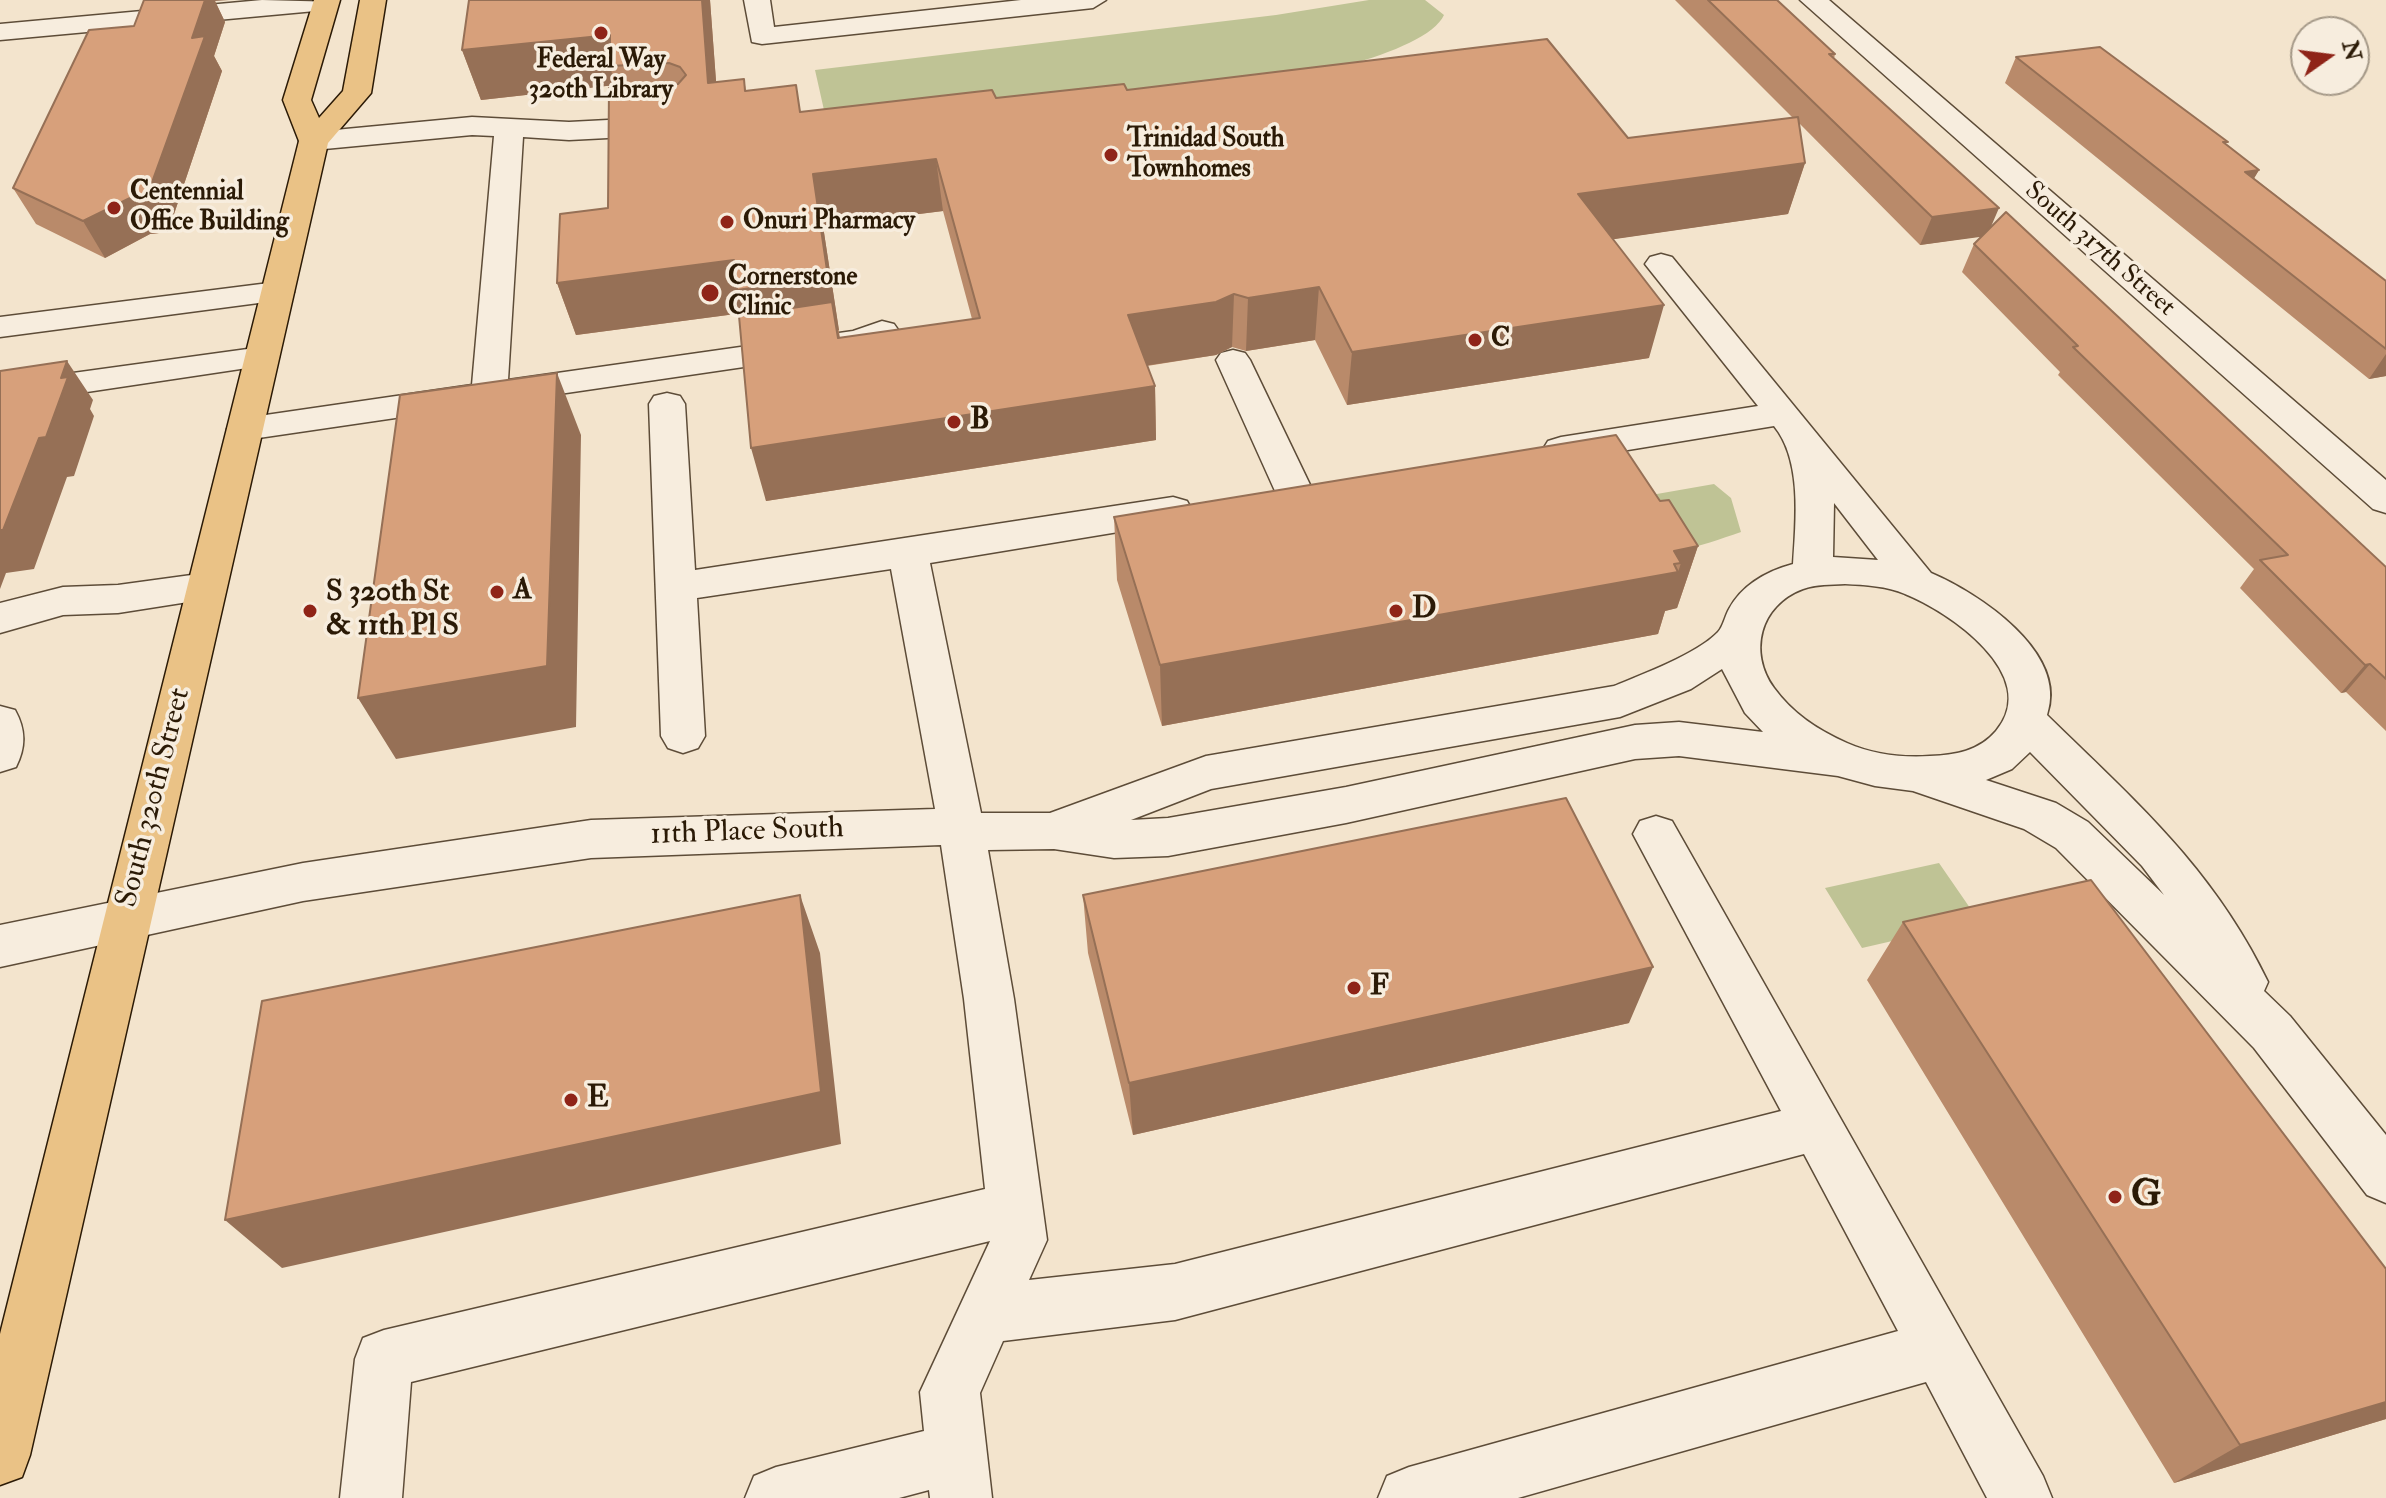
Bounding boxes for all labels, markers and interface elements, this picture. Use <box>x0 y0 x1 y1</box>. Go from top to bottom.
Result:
north arrow <box>2290 16 2370 96</box>
marker: Federal Way 320th Library <box>592 24 610 42</box>
text: N <box>2335 38 2367 64</box>
place label: Federal Way 320th Library <box>529 45 673 106</box>
place label: Trinidad South Townhomes <box>1127 124 1284 186</box>
marker: Trinidad South Townhomes <box>1102 146 1120 164</box>
street label: South 317th Street <box>2017 176 2181 324</box>
place label: Centennial Office Building <box>130 177 289 238</box>
marker: Centennial Office Building <box>105 199 123 217</box>
place label: Onuri Pharmacy <box>743 206 915 238</box>
marker: Onuri Pharmacy <box>718 213 736 231</box>
place label: Cornerstone Clinic <box>728 262 857 324</box>
marker: Cornerstone Clinic <box>699 282 721 304</box>
place label: C <box>1491 324 1510 356</box>
marker: C <box>1466 331 1484 349</box>
place label: B <box>970 404 990 440</box>
marker: B <box>945 413 963 431</box>
place label: A <box>513 574 532 610</box>
place label: S 320th St & 11th Pl S <box>326 576 459 646</box>
marker: A <box>488 583 506 601</box>
place label: D <box>1412 593 1436 629</box>
marker: S 320th St & 11th Pl S <box>301 602 319 620</box>
marker: D <box>1387 602 1405 620</box>
street label: South 320th Street <box>110 685 200 911</box>
street label: 11th Place South <box>650 812 844 854</box>
place label: F <box>1370 970 1389 1006</box>
marker: F <box>1345 979 1363 997</box>
place label: E <box>587 1082 609 1118</box>
marker: E <box>562 1091 580 1109</box>
place label: G <box>2131 1175 2161 1219</box>
marker: G <box>2106 1188 2124 1206</box>

